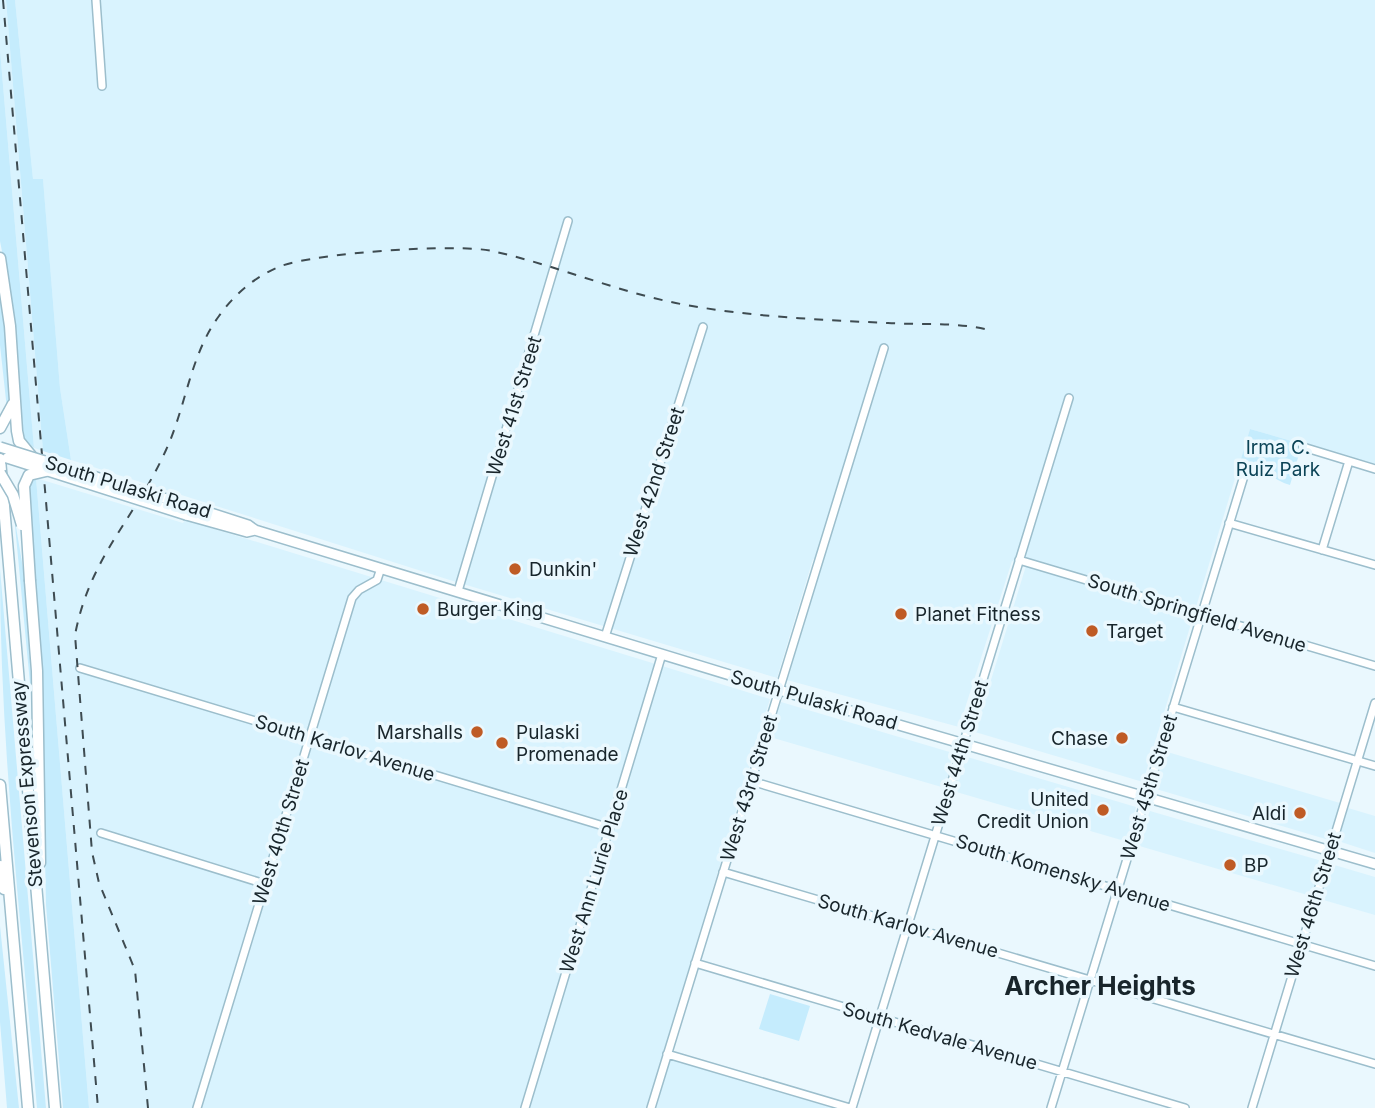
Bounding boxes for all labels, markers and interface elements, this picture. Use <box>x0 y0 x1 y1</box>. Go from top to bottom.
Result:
street label: West 41st Street <box>482 333 546 479</box>
street label: West 42nd Street <box>619 404 689 560</box>
park label: Irma C. Ruiz Park <box>1236 436 1321 481</box>
street label: South Pulaski Road <box>42 451 214 523</box>
place label: Dunkin' <box>529 558 597 581</box>
marker: Dunkin' <box>507 561 523 577</box>
street label: South Springfield Avenue <box>1085 569 1309 657</box>
place label: Burger King <box>437 598 543 621</box>
marker: Burger King <box>415 601 431 617</box>
place label: Planet Fitness <box>915 603 1041 626</box>
marker: Planet Fitness <box>893 606 909 622</box>
place label: Target <box>1106 620 1163 643</box>
marker: Target <box>1084 623 1100 639</box>
street label: South Pulaski Road <box>728 665 900 735</box>
street label: West 44th Street <box>927 677 993 829</box>
street label: Stevenson Expressway <box>6 679 48 888</box>
street label: South Karlov Avenue <box>252 710 438 786</box>
street label: West 43rd Street <box>716 712 782 864</box>
street label: West 45th Street <box>1116 712 1182 862</box>
place label: Marshalls <box>377 721 463 744</box>
place label: Pulaski Promenade <box>516 721 619 766</box>
marker: Marshalls <box>469 724 485 740</box>
place label: Chase <box>1051 727 1108 750</box>
marker: Chase <box>1114 730 1130 746</box>
marker: Pulaski Promenade <box>494 735 510 751</box>
street label: West 40th Street <box>248 756 314 908</box>
street label: West Ann Lurie Place <box>555 786 633 976</box>
place label: United Credit Union <box>977 788 1089 833</box>
marker: United Credit Union <box>1095 802 1111 818</box>
place label: Aldi <box>1252 802 1286 825</box>
marker: Aldi <box>1292 805 1308 821</box>
street label: South Komensky Avenue <box>953 829 1173 917</box>
street label: West 46th Street <box>1280 829 1346 981</box>
place label: BP <box>1244 854 1269 877</box>
marker: BP <box>1222 857 1238 873</box>
street label: South Karlov Avenue <box>815 889 1001 963</box>
district label: Archer Heights <box>1004 970 1196 1001</box>
street label: South Kedvale Avenue <box>840 997 1040 1075</box>

